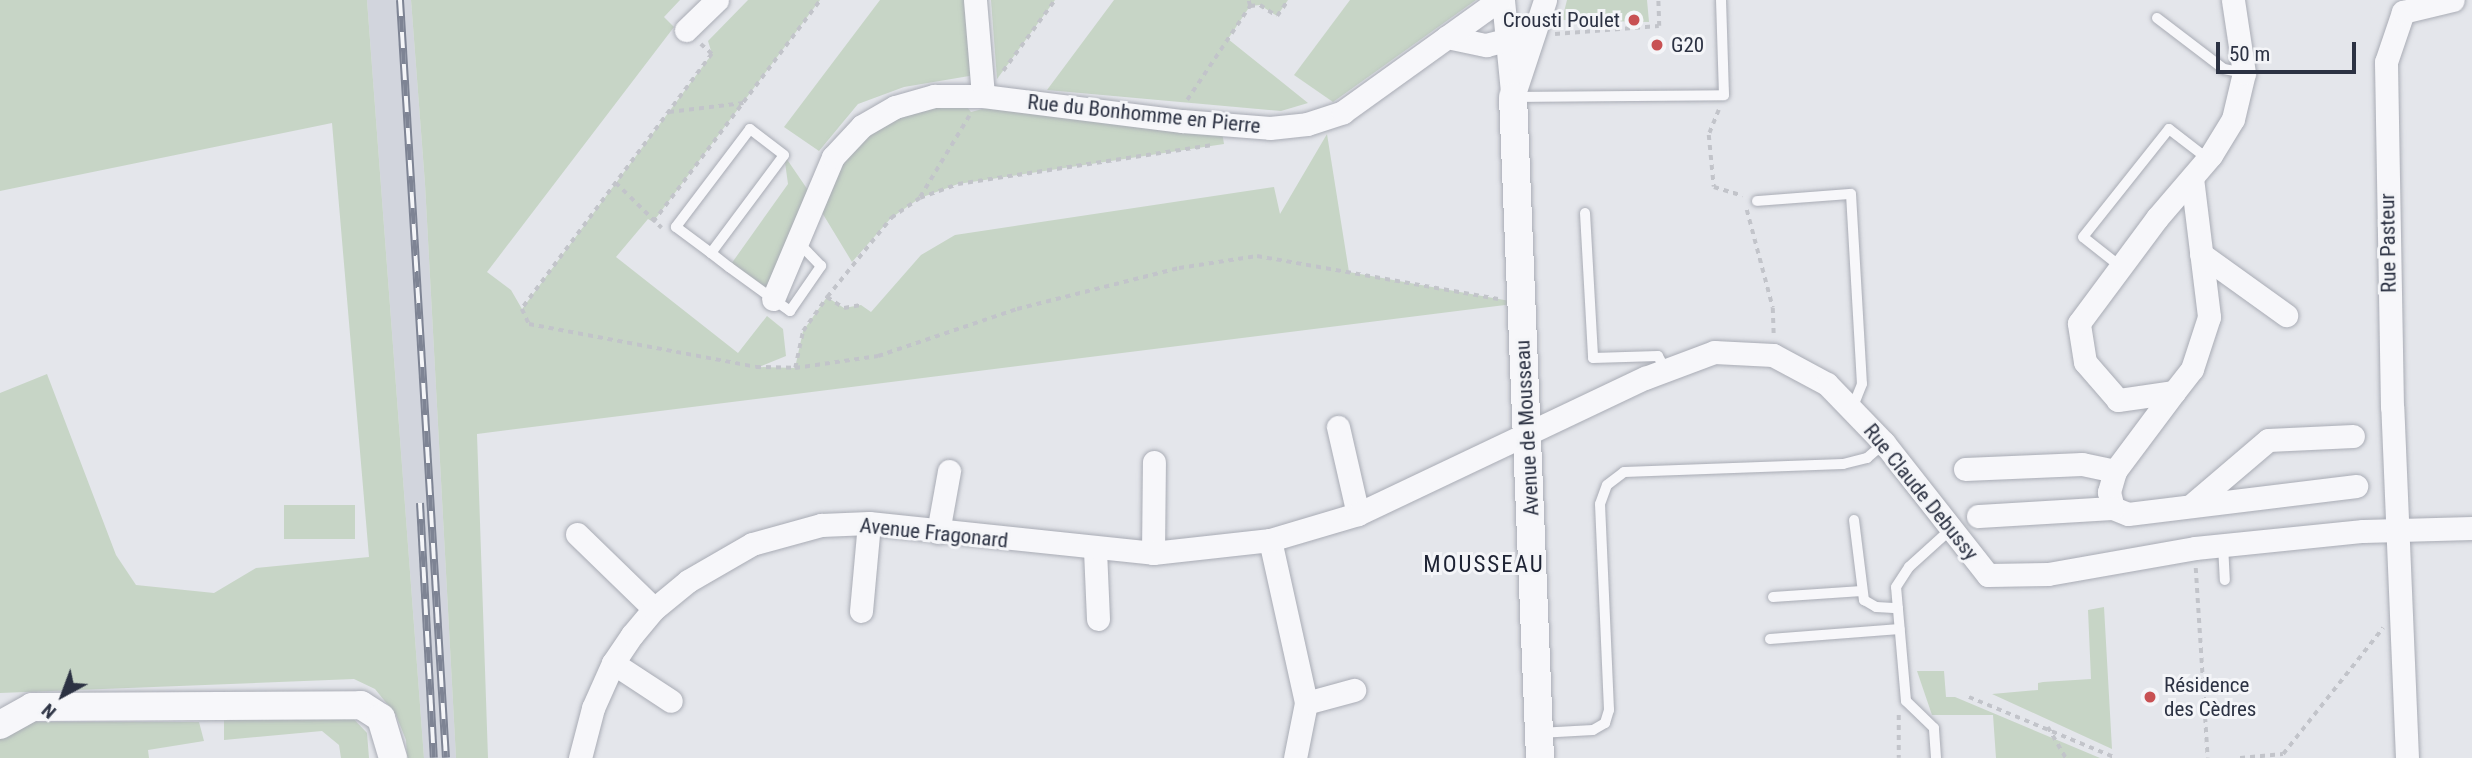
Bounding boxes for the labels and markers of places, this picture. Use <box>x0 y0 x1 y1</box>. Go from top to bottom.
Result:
place label: Crousti Poulet <box>1503 7 1620 33</box>
marker: Crousti Poulet <box>1626 12 1642 28</box>
place label: G20 <box>1671 32 1704 58</box>
marker: G20 <box>1649 37 1665 53</box>
place label: Résidence des Cèdres <box>2164 672 2256 722</box>
marker: Résidence des Cèdres <box>2142 689 2158 705</box>

